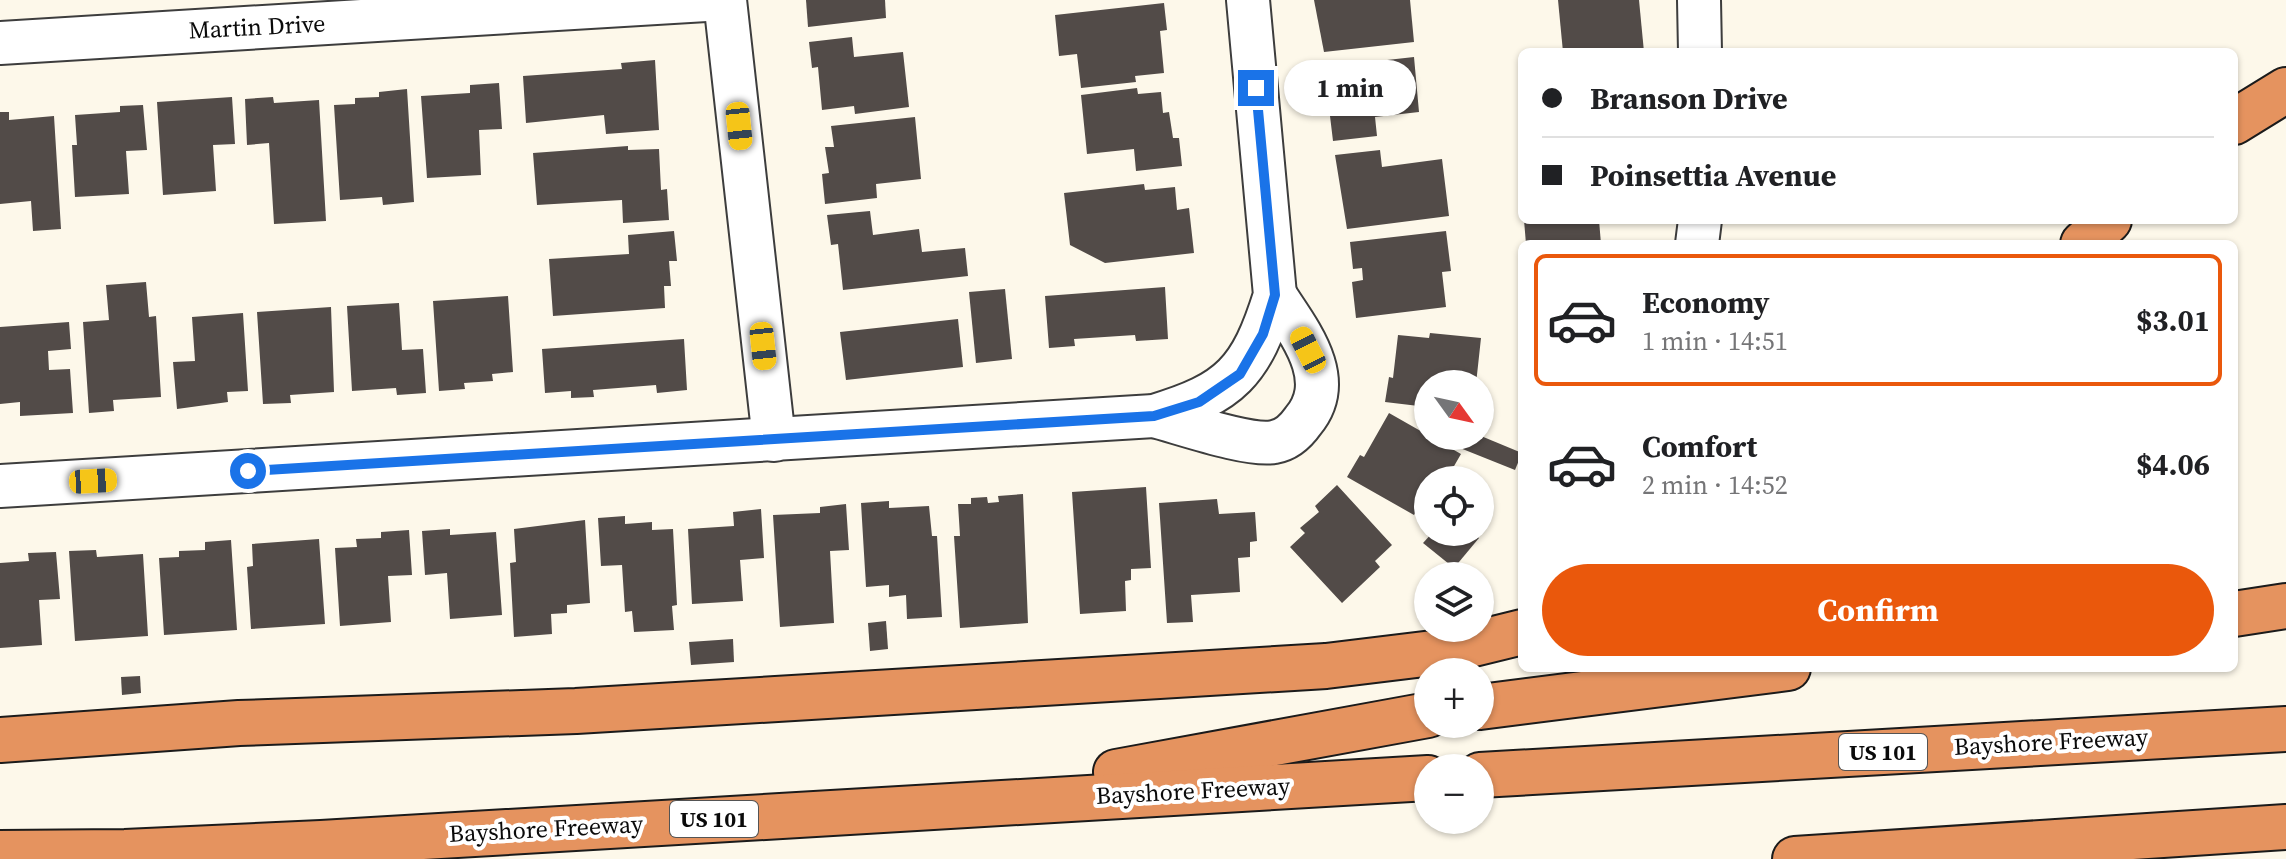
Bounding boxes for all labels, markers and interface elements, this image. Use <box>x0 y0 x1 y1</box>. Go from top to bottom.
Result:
street label: Martin Drive <box>188 6 326 47</box>
callout: 1 min <box>1284 60 1416 116</box>
route end <box>1238 70 1274 106</box>
text: 1 min <box>1316 70 1384 106</box>
text: Branson Drive <box>1590 78 1788 119</box>
car <box>725 101 753 151</box>
text: Poinsettia Avenue <box>1590 155 1836 196</box>
text: Economy <box>1642 282 1770 323</box>
icon: car <box>1546 284 1618 356</box>
text: $3.01 <box>2136 300 2210 341</box>
car <box>749 321 777 371</box>
car <box>1286 323 1330 377</box>
text: 1 min · 14:51 <box>1642 323 1788 359</box>
north arrow <box>1414 370 1494 450</box>
map controls <box>1414 370 1494 834</box>
text: Comfort <box>1642 426 1757 467</box>
icon: car <box>1546 428 1618 500</box>
text: $4.06 <box>2136 444 2210 485</box>
route start <box>230 453 266 489</box>
button: locate <box>1414 466 1494 546</box>
text: 2 min · 14:52 <box>1642 467 1788 503</box>
car <box>68 468 118 494</box>
button: layers <box>1414 562 1494 642</box>
button: Confirm <box>1542 564 2214 656</box>
button: + <box>1414 658 1494 738</box>
street label: Bayshore Freeway <box>1953 720 2150 763</box>
road number: US 101 <box>1839 734 1927 770</box>
button: − <box>1414 754 1494 834</box>
street label: Bayshore Freeway <box>1095 769 1292 812</box>
road number: US 101 <box>670 801 758 837</box>
street label: Bayshore Freeway <box>448 807 645 850</box>

